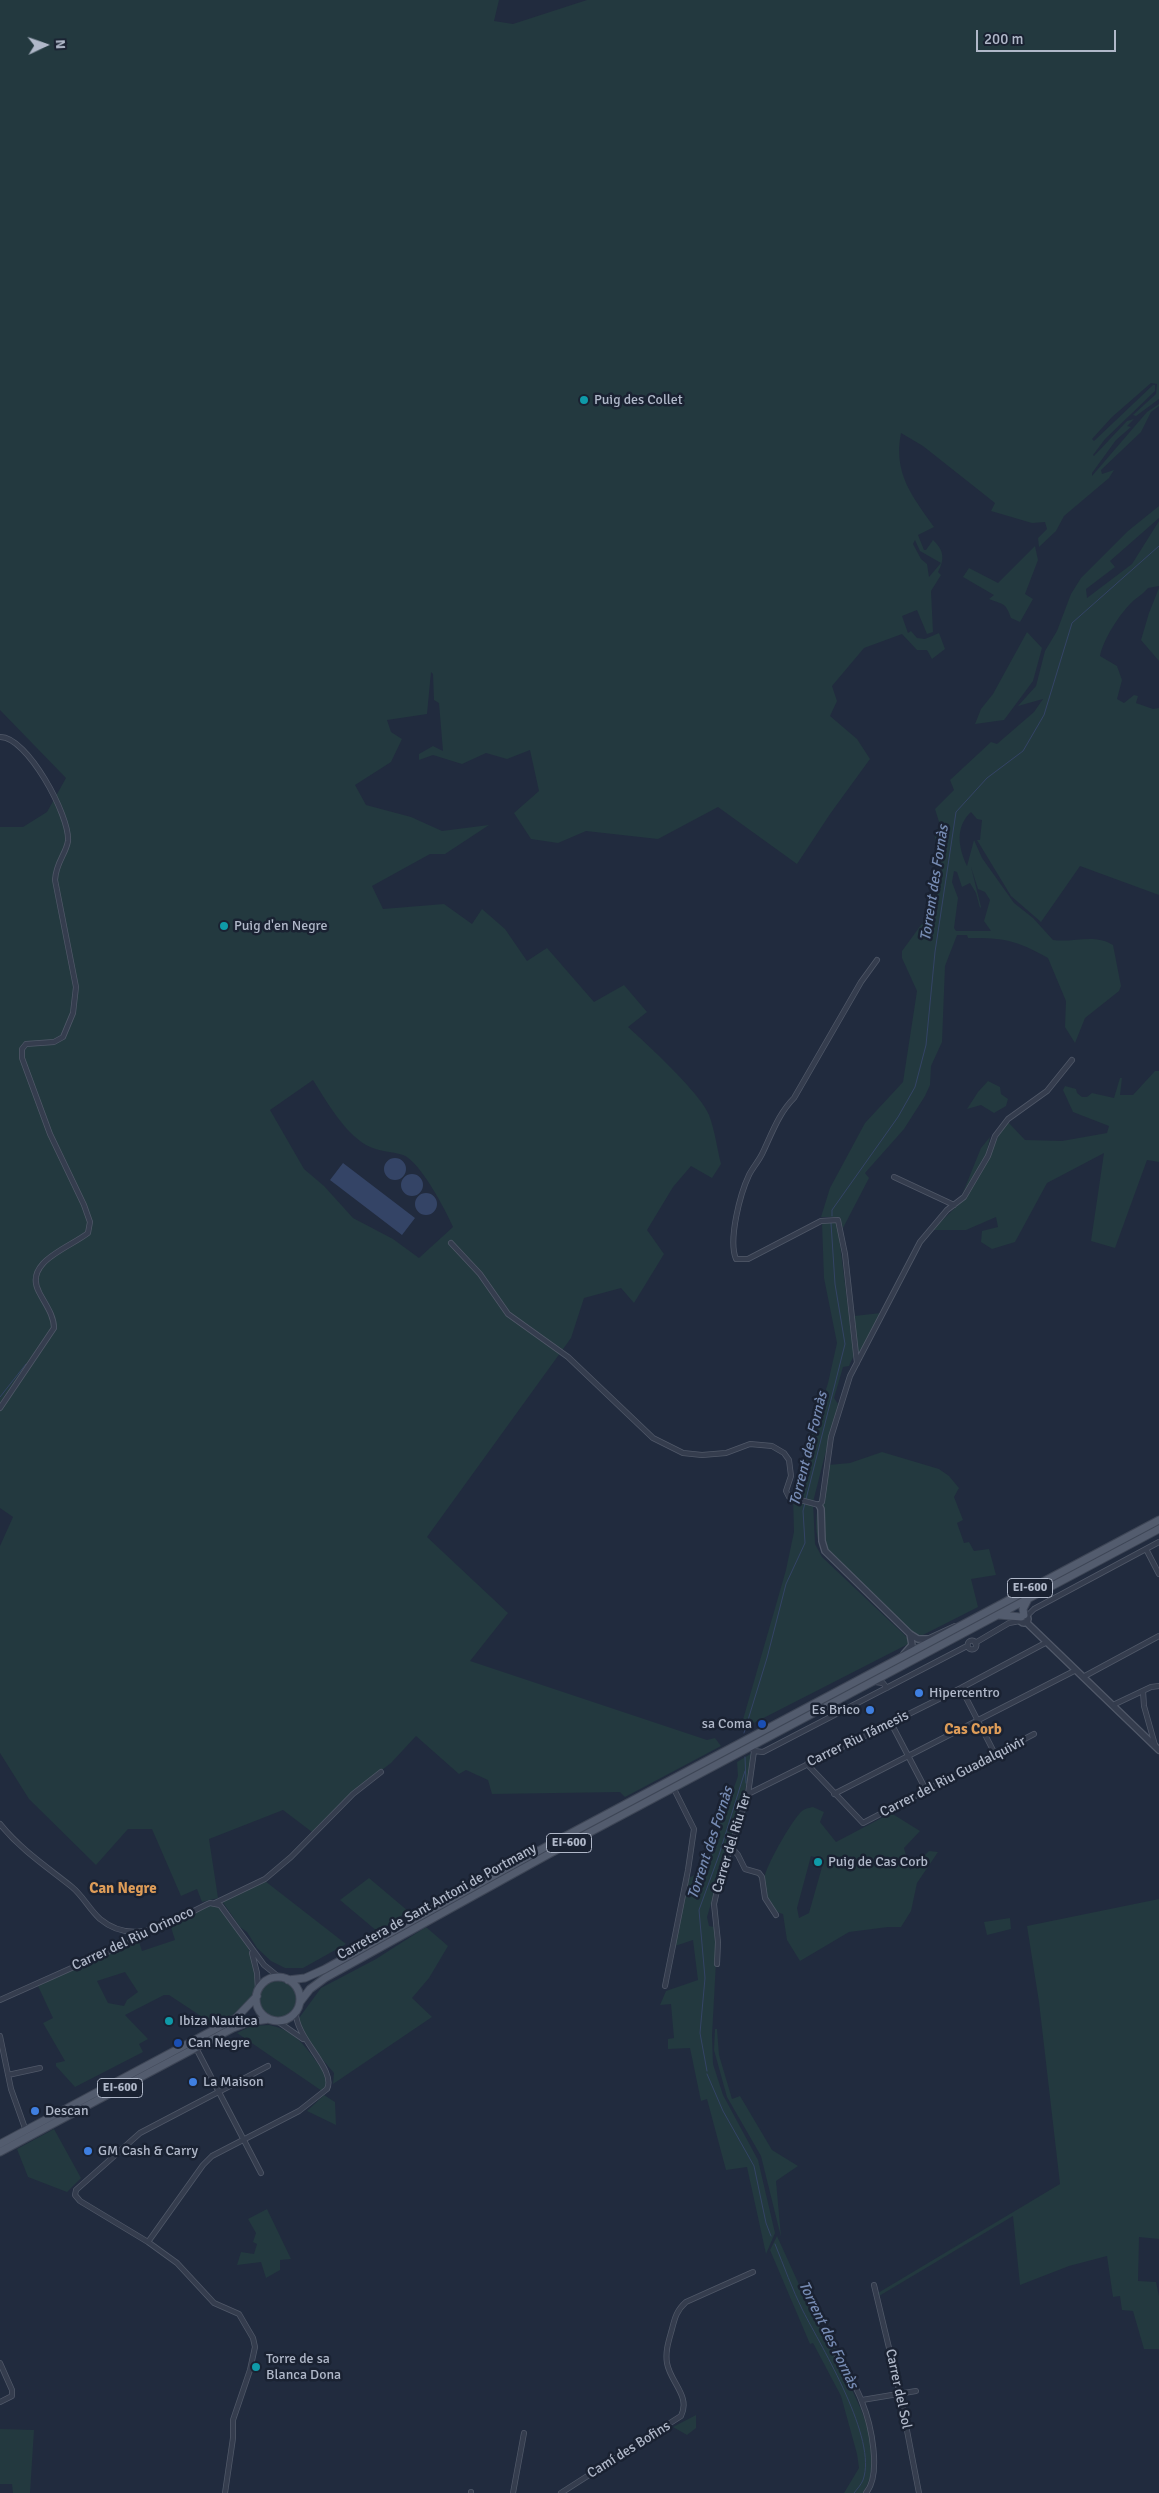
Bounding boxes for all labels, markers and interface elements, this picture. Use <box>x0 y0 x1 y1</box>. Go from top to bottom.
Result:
north arrow <box>20 20 70 70</box>
scale bar <box>979 20 1119 52</box>
text: 200 m <box>984 30 1024 48</box>
text: N <box>52 39 69 50</box>
place label: Puig des Collet <box>594 392 683 408</box>
marker: Puig des Collet <box>578 394 590 406</box>
water label: Torrent des Fornàs <box>917 824 953 942</box>
place label: Puig d'en Negre <box>234 918 327 934</box>
marker: Puig d'en Negre <box>218 920 230 932</box>
water label: Torrent des Fornàs <box>786 1390 832 1508</box>
road number: EI-600 <box>1008 1579 1052 1598</box>
place label: Hipercentro <box>929 1685 1000 1701</box>
marker: Hipercentro <box>913 1687 925 1699</box>
place label: Es Brico <box>812 1702 860 1718</box>
marker: Es Brico <box>864 1704 876 1716</box>
street label: Carrer Riu Támesis <box>804 1707 912 1771</box>
place label: sa Coma <box>702 1716 752 1732</box>
marker: sa Coma <box>756 1718 768 1730</box>
district label: Cas Corb <box>944 1721 1002 1739</box>
street label: Carrer del Riu Guadalquivir <box>877 1733 1029 1821</box>
water label: Torrent des Fornàs <box>684 1784 738 1902</box>
street label: Carrer del Riu Ter <box>709 1791 755 1895</box>
road number: EI-600 <box>546 1834 592 1852</box>
street label: Carretera de Sant Antoni de Portmany <box>334 1840 540 1964</box>
place label: Puig de Cas Corb <box>828 1854 928 1870</box>
marker: Puig de Cas Corb <box>812 1856 824 1868</box>
district label: Can Negre <box>89 1880 157 1898</box>
street label: Carrer del Riu Orinoco <box>69 1903 197 1975</box>
place label: Ibiza Nautica <box>179 2013 257 2029</box>
marker: Ibiza Nautica <box>163 2015 175 2027</box>
place label: Can Negre <box>188 2035 250 2051</box>
marker: Can Negre <box>172 2037 184 2049</box>
place label: La Maison <box>203 2074 264 2090</box>
marker: La Maison <box>187 2076 199 2088</box>
road number: EI-600 <box>98 2078 142 2098</box>
place label: Descan <box>45 2103 89 2119</box>
marker: Descan <box>29 2105 41 2117</box>
place label: GM Cash & Carry <box>98 2143 198 2159</box>
marker: GM Cash & Carry <box>82 2145 94 2157</box>
water label: Torrent des Fornàs <box>794 2278 862 2392</box>
street label: Carrer del Sol <box>881 2347 915 2431</box>
place label: Torre de sa Blanca Dona <box>266 2351 341 2384</box>
marker: Torre de sa Blanca Dona <box>250 2361 262 2373</box>
street label: Camí des Bofins <box>584 2418 674 2482</box>

